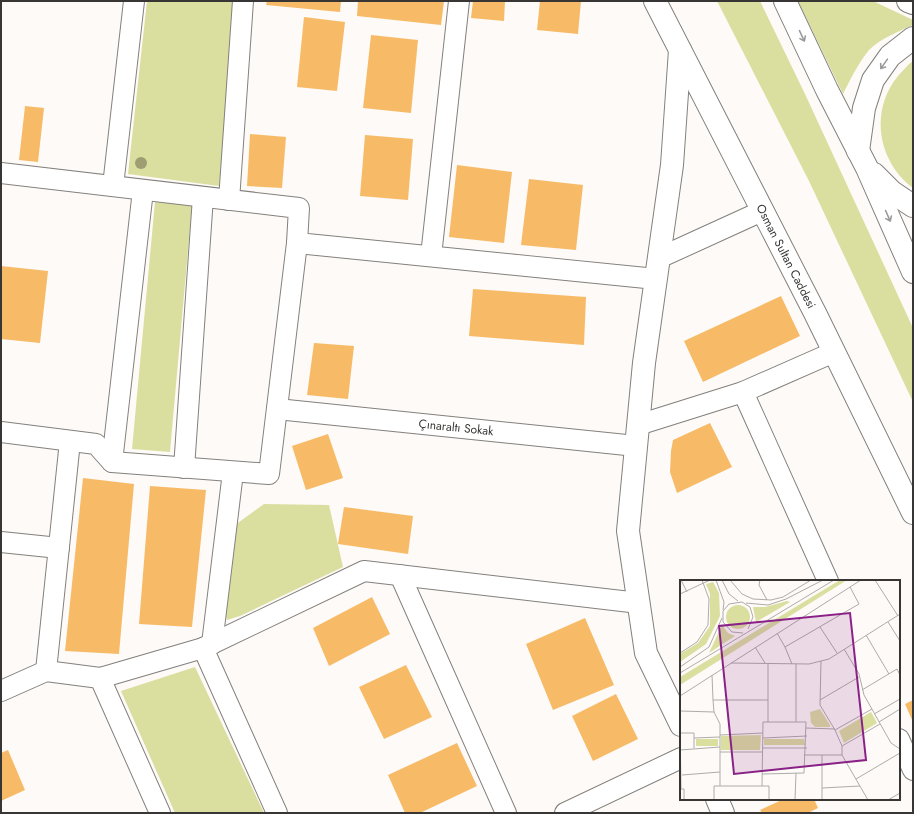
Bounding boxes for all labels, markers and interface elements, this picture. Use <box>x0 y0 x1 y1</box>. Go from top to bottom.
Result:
one-way arrow <box>799 30 806 42</box>
one-way arrow <box>880 58 888 69</box>
street label: Osman Sultan Caddesi <box>752 201 820 312</box>
one-way arrow <box>885 210 892 222</box>
street label: Çınaraltı Sokak <box>418 415 495 440</box>
inset map <box>680 580 900 800</box>

